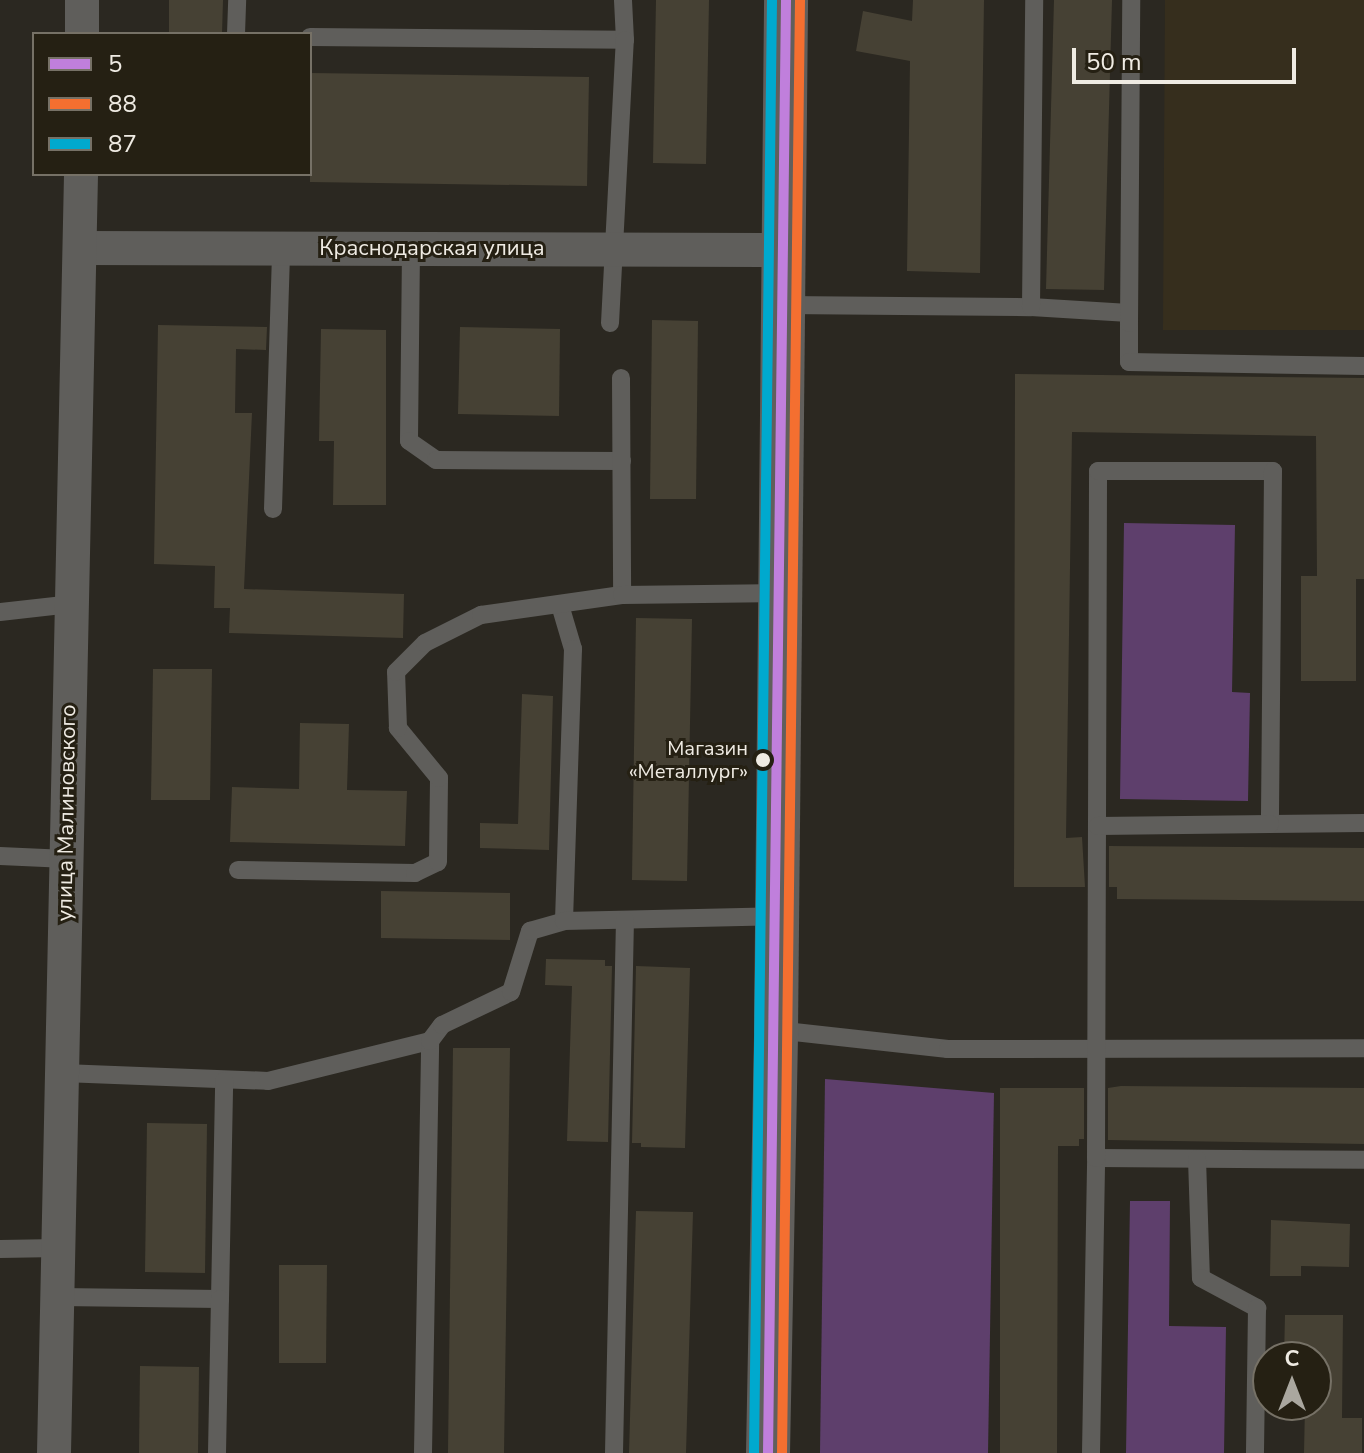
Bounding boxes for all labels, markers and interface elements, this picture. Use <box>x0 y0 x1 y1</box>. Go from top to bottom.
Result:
legend <box>32 32 312 176</box>
scale bar <box>1076 32 1300 82</box>
text: 50 m <box>1086 46 1142 78</box>
text: 5 <box>108 48 122 80</box>
text: 88 <box>108 88 137 120</box>
text: 87 <box>108 128 137 160</box>
street label: Краснодарская улица <box>319 236 545 262</box>
street label: улица Малиновского <box>52 704 82 922</box>
place label: Магазин «Металлург» <box>629 736 748 783</box>
marker: Магазин «Металлург» <box>755 752 771 768</box>
north arrow <box>1252 1341 1332 1421</box>
text: С <box>1285 1344 1299 1374</box>

